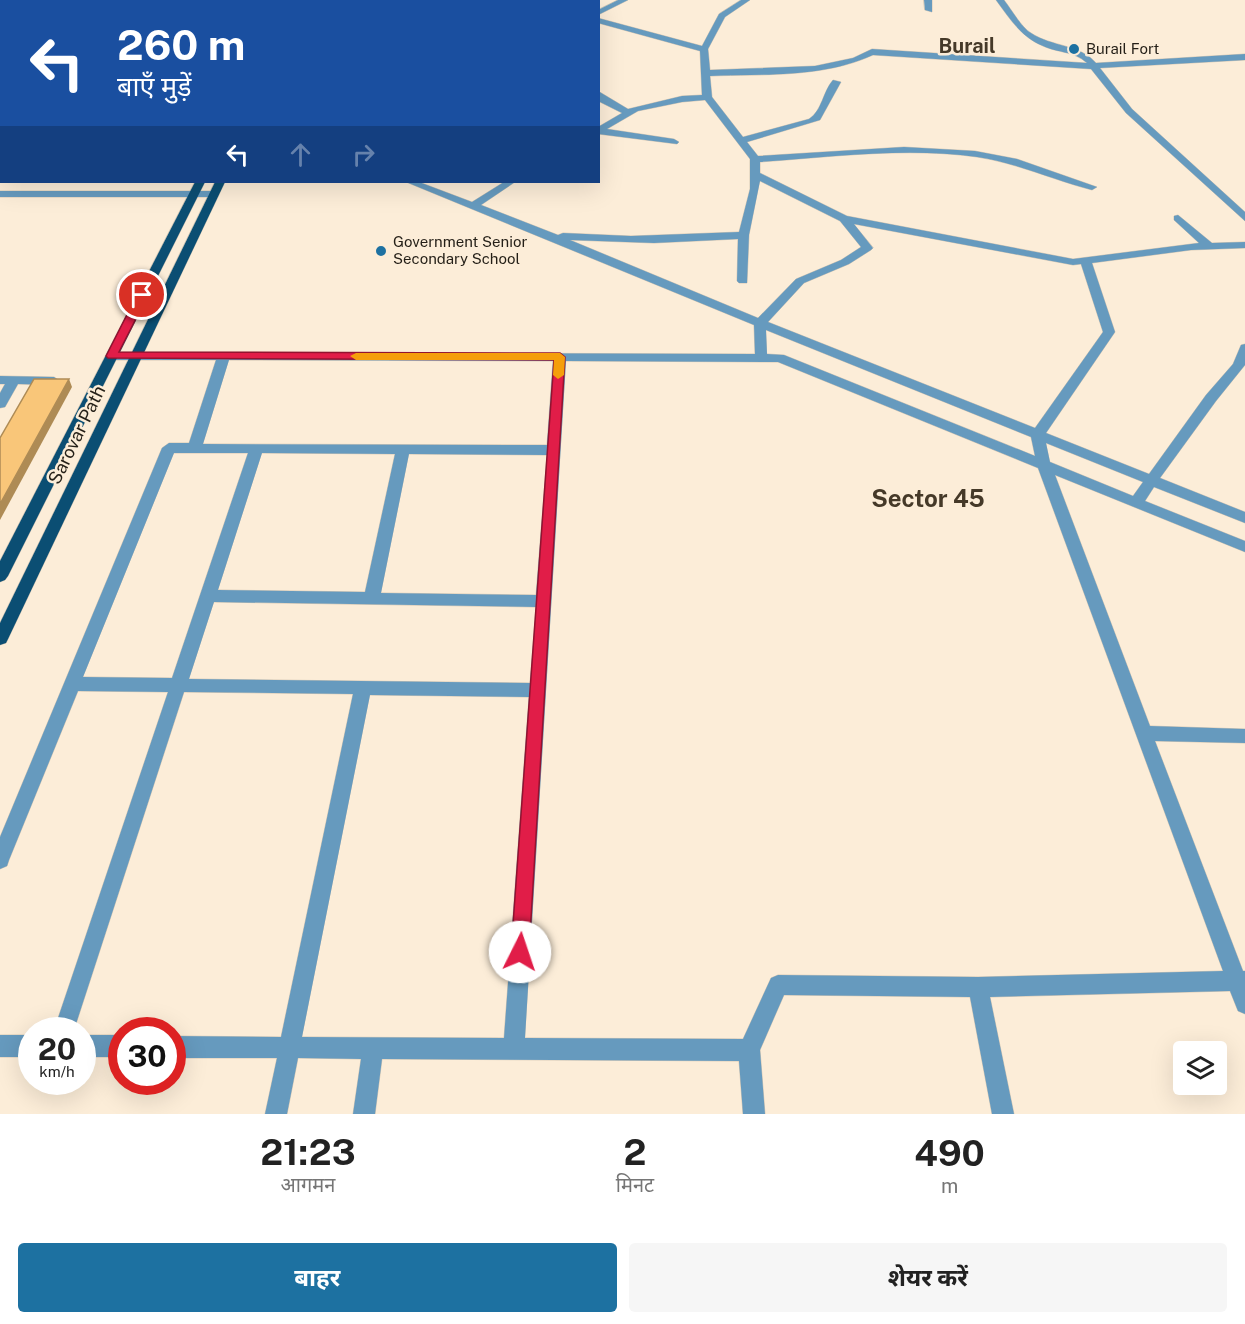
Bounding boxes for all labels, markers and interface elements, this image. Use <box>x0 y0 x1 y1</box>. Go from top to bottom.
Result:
text: 260 m <box>117 20 245 69</box>
icon: left <box>18 24 96 102</box>
district label: Burail <box>939 34 995 58</box>
place label: Burail Fort <box>1086 40 1160 57</box>
marker: Burail Fort <box>1067 42 1081 56</box>
text: बाएँ मुड़ें <box>117 70 192 102</box>
icon: left <box>221 138 254 171</box>
icon: ahead <box>284 138 317 171</box>
icon: right <box>347 138 380 171</box>
place label: Government Senior Secondary School <box>393 233 527 267</box>
marker: Government Senior Secondary School <box>374 244 388 258</box>
pin <box>116 269 167 320</box>
icon: arrive <box>125 278 158 311</box>
street label: Sarovar Path <box>44 382 110 488</box>
district label: Sector 45 <box>871 484 985 512</box>
position arrow <box>488 920 552 984</box>
speed limit sign: 30 <box>108 1017 186 1095</box>
text: 20 <box>38 1031 76 1067</box>
map controls <box>1173 1041 1227 1095</box>
button: layers <box>1173 1041 1227 1095</box>
text: km/h <box>39 1063 75 1080</box>
text: 21:23 <box>260 1131 356 1173</box>
text: 2 <box>624 1131 646 1173</box>
text: 490 <box>914 1132 985 1174</box>
text: आगमन <box>281 1173 335 1197</box>
text: मिनट <box>616 1173 654 1197</box>
text: m <box>941 1174 958 1198</box>
button: बाहर <box>18 1243 617 1312</box>
button: शेयर करें <box>629 1243 1227 1312</box>

